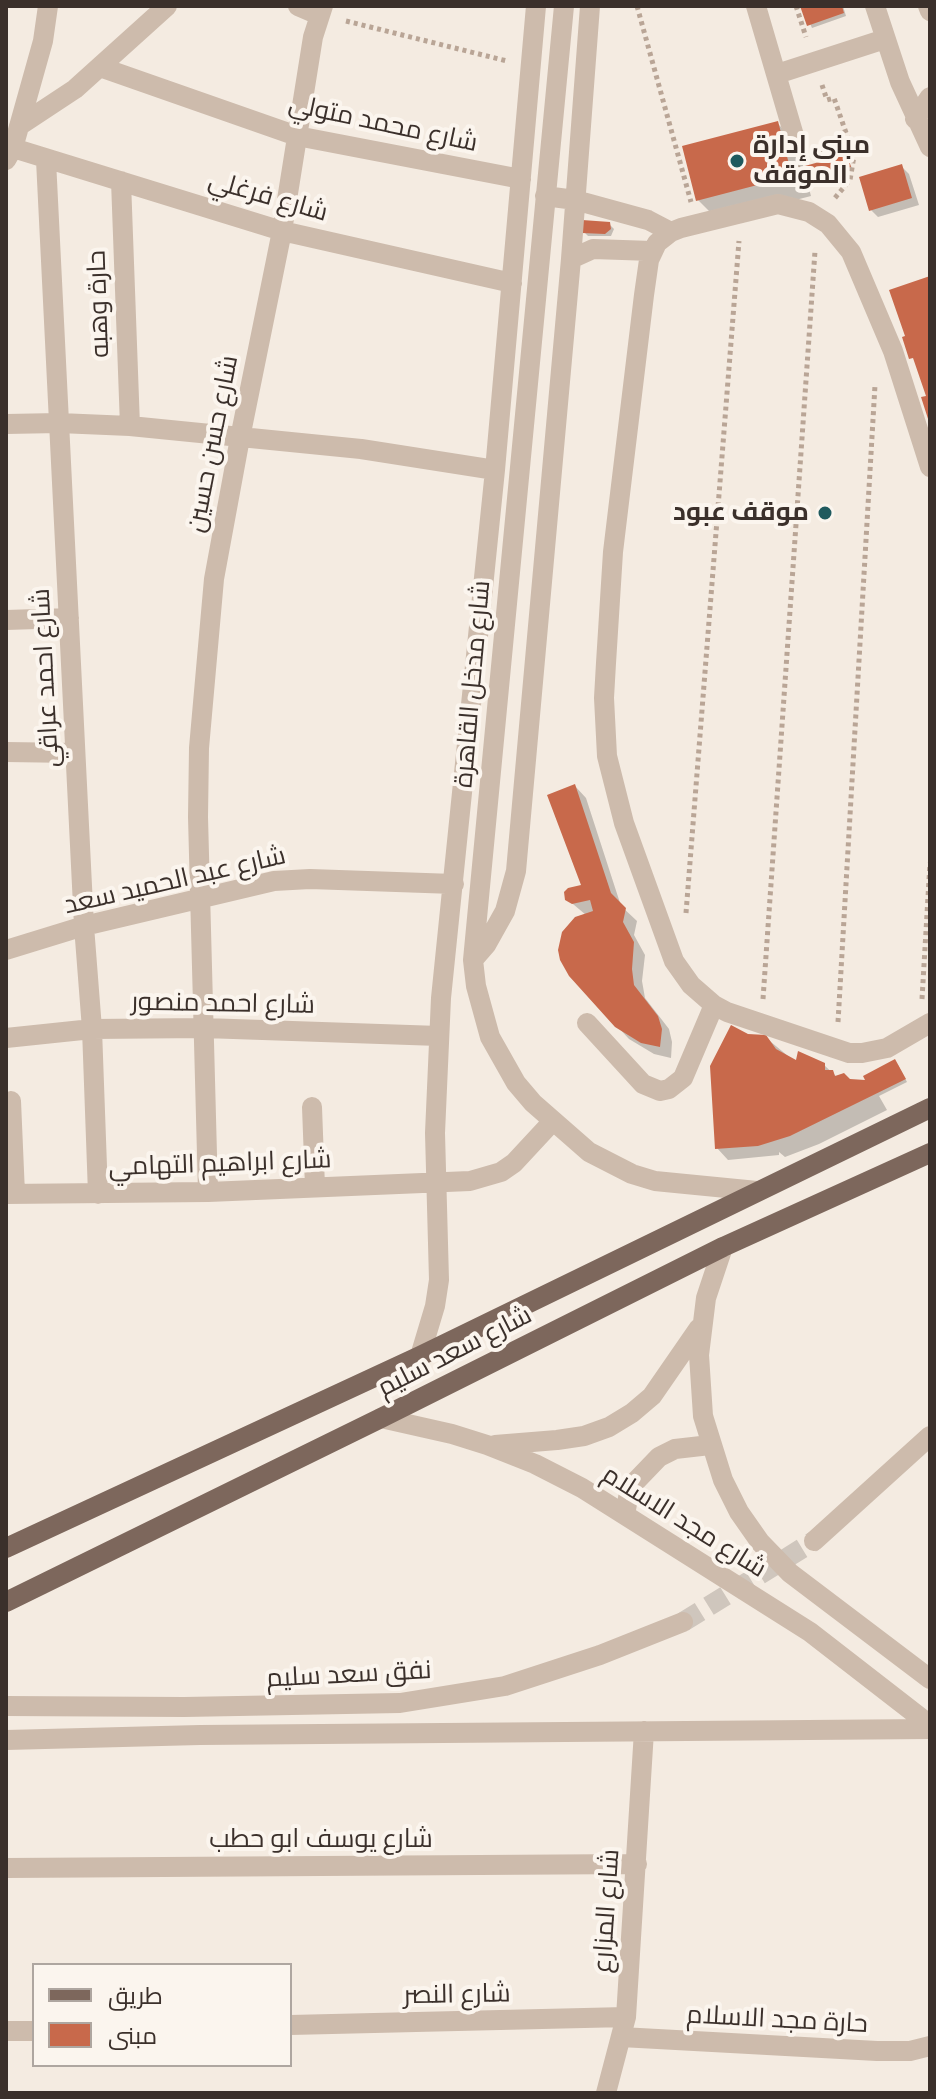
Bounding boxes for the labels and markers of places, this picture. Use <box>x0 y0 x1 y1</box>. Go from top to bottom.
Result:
place label: مبنى إدارة الموقف <box>753 130 870 192</box>
marker: مبنى إدارة الموقف <box>728 152 746 170</box>
place label: موقف عبود <box>673 497 809 529</box>
marker: موقف عبود <box>816 504 834 522</box>

